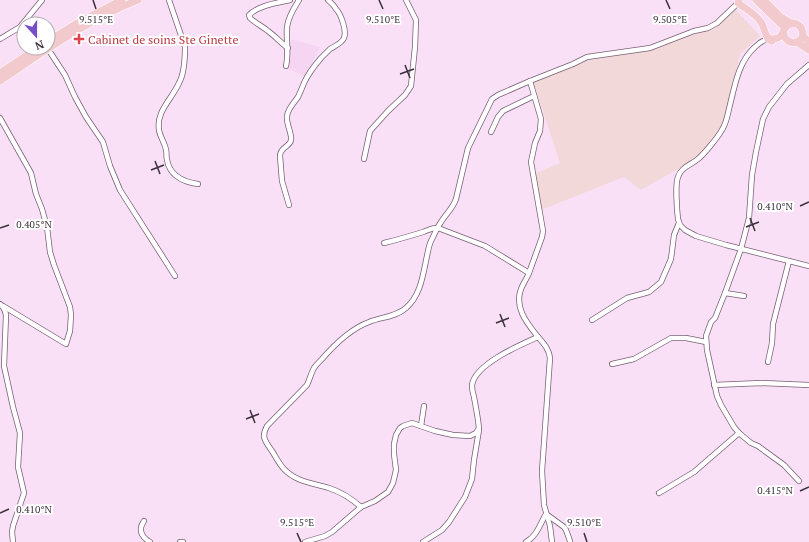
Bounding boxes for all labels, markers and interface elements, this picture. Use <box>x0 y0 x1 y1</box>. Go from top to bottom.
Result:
text: 9.515°E <box>79 13 113 26</box>
text: 9.510°E <box>366 13 400 26</box>
text: 9.505°E <box>653 13 687 26</box>
north arrow <box>16 16 56 56</box>
place label: Cabinet de soins Ste Ginette <box>88 32 239 47</box>
marker: Cabinet de soins Ste Ginette <box>73 33 85 45</box>
text: N <box>33 37 46 54</box>
text: 0.410°N <box>757 200 794 213</box>
text: 0.405°N <box>16 218 53 231</box>
text: 0.415°N <box>757 484 794 497</box>
text: 0.410°N <box>16 503 53 516</box>
text: 9.515°E <box>280 516 314 529</box>
text: 9.510°E <box>567 516 601 529</box>

